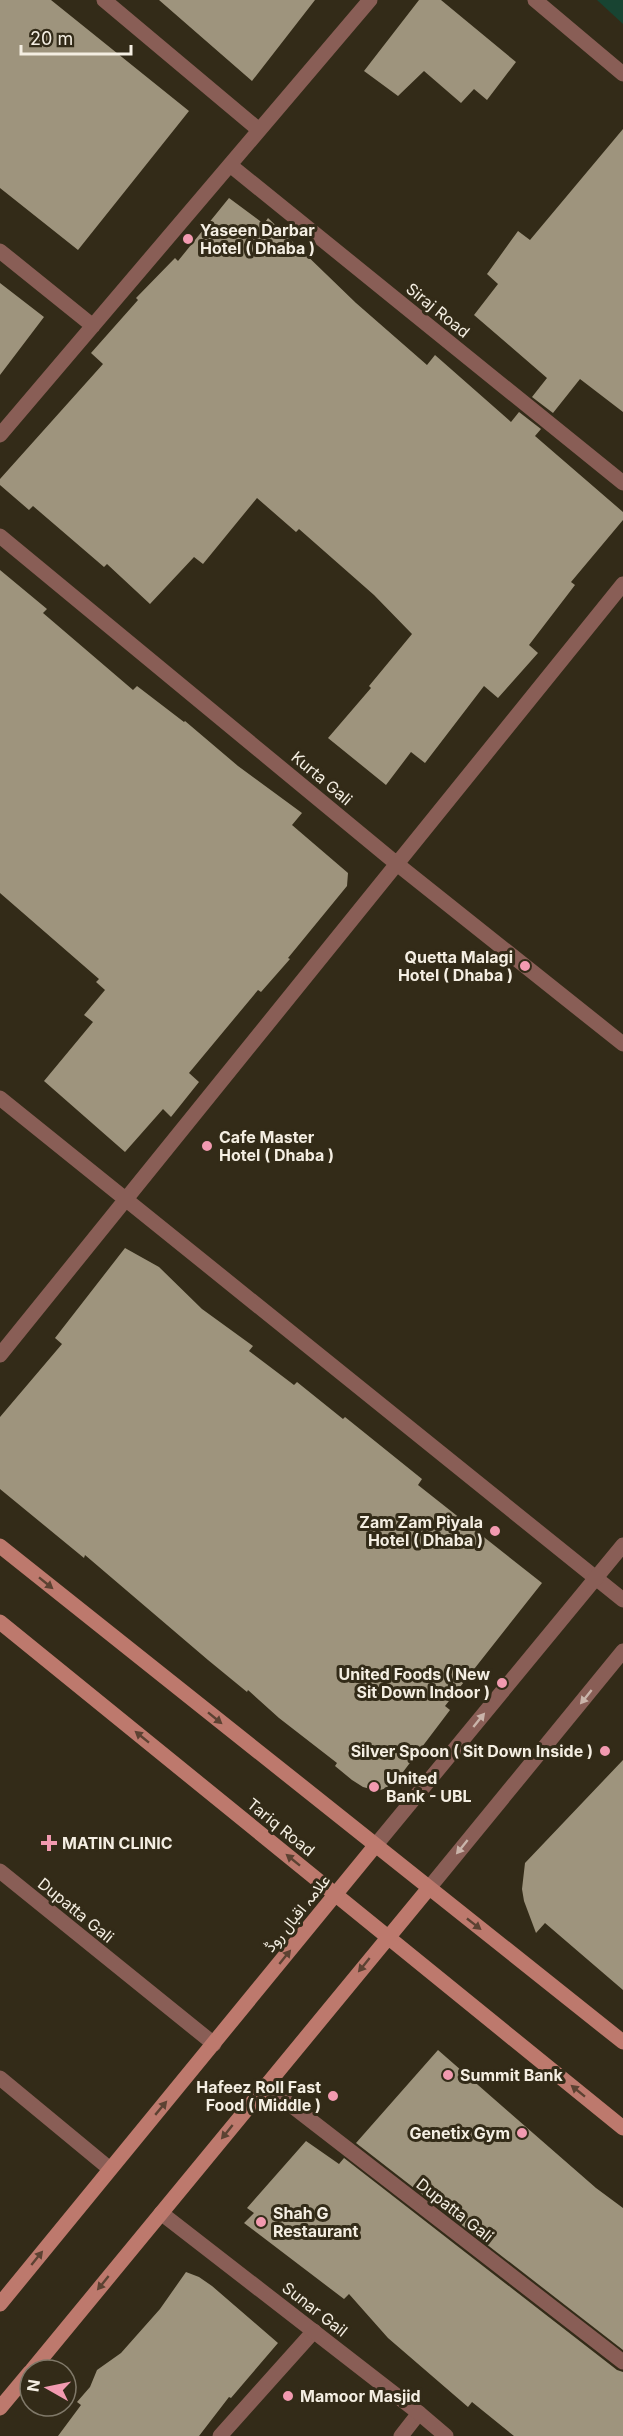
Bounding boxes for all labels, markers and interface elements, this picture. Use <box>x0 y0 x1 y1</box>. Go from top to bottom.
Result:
scale bar <box>21 18 130 56</box>
text: 20 m <box>30 28 73 49</box>
place label: Yaseen Darbar Hotel ( Dhaba ) <box>200 220 315 258</box>
marker: Yaseen Darbar Hotel ( Dhaba ) <box>181 232 195 246</box>
street label: Siraj Road <box>402 278 474 342</box>
street label: Kurta Gali <box>287 747 357 809</box>
place label: Quetta Malagi Hotel ( Dhaba ) <box>398 947 513 985</box>
marker: Quetta Malagi Hotel ( Dhaba ) <box>518 959 532 973</box>
place label: Cafe Master Hotel ( Dhaba ) <box>219 1127 334 1165</box>
marker: Cafe Master Hotel ( Dhaba ) <box>200 1139 214 1153</box>
place label: Zam Zam Piyala Hotel ( Dhaba ) <box>359 1512 483 1550</box>
marker: Zam Zam Piyala Hotel ( Dhaba ) <box>488 1524 502 1538</box>
one-way arrow <box>38 1576 54 1589</box>
place label: United Foods ( New Sit Down Indoor ) <box>339 1664 490 1702</box>
marker: United Foods ( New Sit Down Indoor ) <box>495 1676 509 1690</box>
one-way arrow <box>580 1689 593 1704</box>
one-way arrow <box>207 1711 222 1723</box>
one-way arrow <box>473 1712 486 1728</box>
one-way arrow <box>134 1731 150 1744</box>
place label: Silver Spoon ( Sit Down Inside ) <box>351 1741 593 1761</box>
marker: Silver Spoon ( Sit Down Inside ) <box>598 1744 612 1758</box>
place label: United Bank - UBL <box>386 1768 472 1806</box>
marker: United Bank - UBL <box>367 1780 381 1794</box>
street label: Tariq Road <box>243 1794 319 1860</box>
place label: MATIN CLINIC <box>62 1833 173 1853</box>
marker: MATIN CLINIC <box>40 1834 58 1852</box>
one-way arrow <box>456 1839 469 1854</box>
one-way arrow <box>286 1855 301 1867</box>
street label: علامہ اقبال روڈ <box>260 1870 335 1956</box>
street label: Dupatta Gali <box>34 1873 118 1947</box>
one-way arrow <box>467 1918 482 1930</box>
one-way arrow <box>278 1949 291 1965</box>
one-way arrow <box>358 1957 371 1973</box>
place label: Summit Bank <box>460 2065 563 2085</box>
marker: Summit Bank <box>441 2068 455 2082</box>
place label: Hafeez Roll Fast Food ( Middle ) <box>196 2077 321 2115</box>
one-way arrow <box>570 2085 585 2097</box>
marker: Hafeez Roll Fast Food ( Middle ) <box>326 2089 340 2103</box>
one-way arrow <box>154 2100 167 2116</box>
place label: Genetix Gym <box>409 2123 510 2143</box>
one-way arrow <box>221 2124 234 2139</box>
marker: Genetix Gym <box>515 2126 529 2140</box>
street label: Dupatta Gali <box>412 2174 498 2246</box>
place label: Shah G Restaurant <box>273 2203 359 2241</box>
marker: Shah G Restaurant <box>254 2215 268 2229</box>
one-way arrow <box>30 2251 43 2266</box>
one-way arrow <box>97 2275 110 2291</box>
street label: Sunar Gail <box>278 2277 352 2341</box>
north arrow <box>18 2358 78 2418</box>
text: N <box>22 2378 44 2393</box>
place label: Mamoor Masjid <box>300 2386 421 2406</box>
marker: Mamoor Masjid <box>281 2389 295 2403</box>

